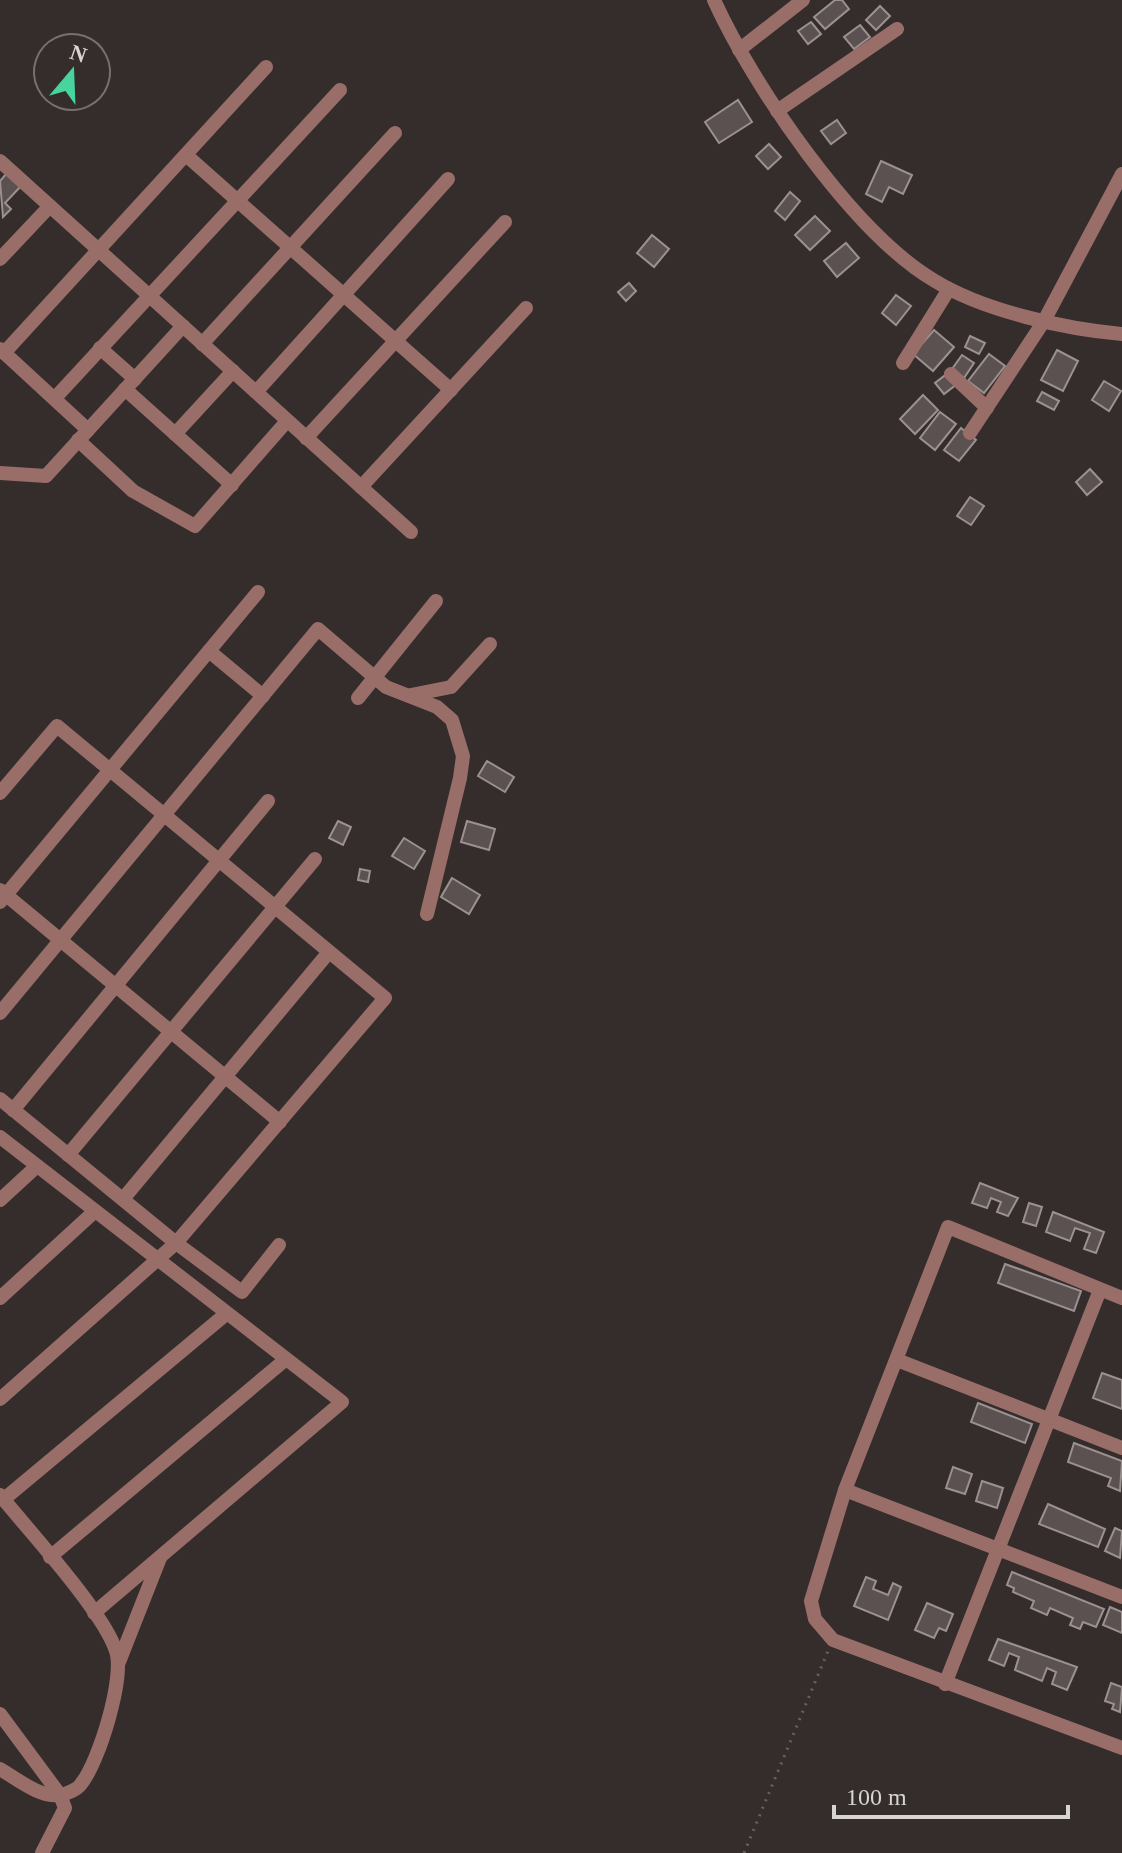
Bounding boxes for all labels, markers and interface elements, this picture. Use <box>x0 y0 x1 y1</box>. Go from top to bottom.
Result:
north arrow <box>32 32 112 112</box>
text: N <box>67 39 90 68</box>
scale bar <box>834 1769 1068 1819</box>
text: 100 m <box>846 1784 907 1810</box>

